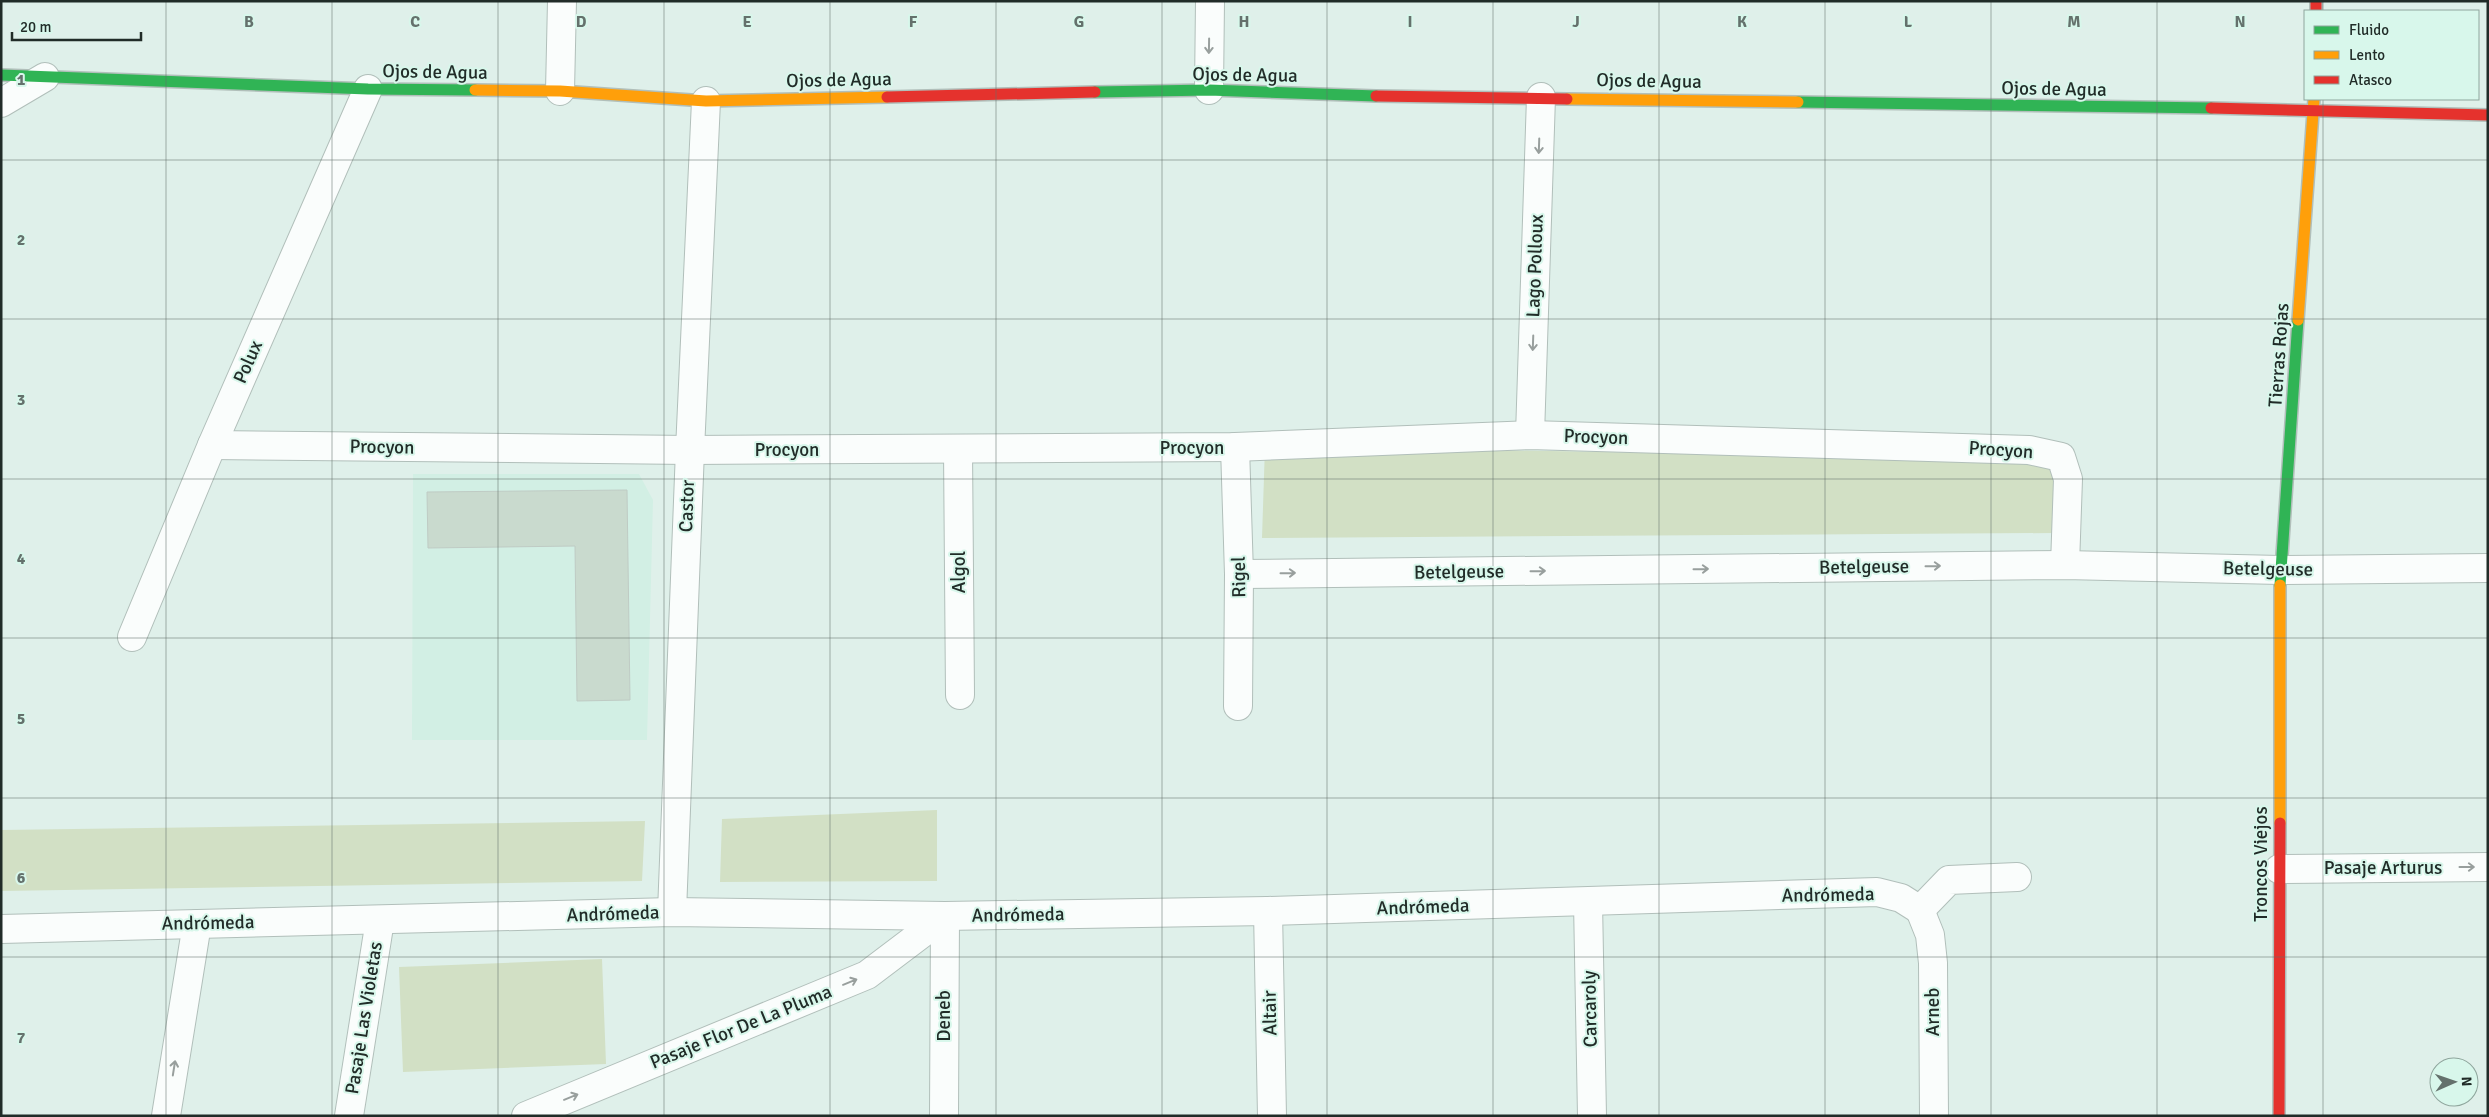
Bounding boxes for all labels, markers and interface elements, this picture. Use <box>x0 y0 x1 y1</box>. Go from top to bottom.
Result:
scale bar <box>12 10 141 42</box>
legend <box>2304 10 2479 100</box>
text: B <box>244 12 254 32</box>
text: C <box>410 12 420 32</box>
text: D <box>576 12 587 32</box>
text: E <box>742 12 752 32</box>
text: F <box>909 12 918 32</box>
text: G <box>1074 12 1084 32</box>
text: H <box>1239 12 1249 32</box>
text: I <box>1407 12 1413 32</box>
text: J <box>1572 12 1580 32</box>
text: K <box>1737 12 1747 32</box>
text: L <box>1904 12 1913 32</box>
text: M <box>2067 12 2081 32</box>
text: N <box>2234 12 2246 32</box>
text: 20 m <box>20 18 51 36</box>
text: Fluido <box>2349 21 2389 39</box>
one-way arrow <box>1204 38 1214 54</box>
text: Lento <box>2349 46 2385 64</box>
street label: Ojos de Agua <box>382 59 488 85</box>
street label: Ojos de Agua <box>1192 62 1298 88</box>
street label: Ojos de Agua <box>786 67 892 93</box>
street label: Ojos de Agua <box>1596 68 1702 94</box>
text: 1 <box>17 70 26 90</box>
text: Atasco <box>2349 71 2392 89</box>
street label: Ojos de Agua <box>2001 76 2107 102</box>
one-way arrow <box>1535 137 1544 153</box>
street label: Lago Polloux <box>1521 214 1549 318</box>
text: 2 <box>17 230 25 250</box>
street label: Tierras Rojas <box>2263 302 2295 408</box>
one-way arrow <box>1528 335 1537 351</box>
street label: Polux <box>228 337 268 387</box>
text: 3 <box>17 390 25 410</box>
street label: Procyon <box>1563 424 1629 450</box>
street label: Procyon <box>349 434 415 460</box>
street label: Procyon <box>1160 436 1224 460</box>
street label: Procyon <box>1968 436 2034 464</box>
street label: Procyon <box>755 438 819 462</box>
street label: Castor <box>674 479 700 533</box>
text: 4 <box>17 549 26 569</box>
street label: Algol <box>947 551 971 593</box>
street label: Betelgeuse <box>1819 554 1909 580</box>
street label: Rigel <box>1227 556 1251 598</box>
street label: Betelgeuse <box>2223 556 2313 582</box>
street label: Betelgeuse <box>1414 559 1504 585</box>
one-way arrow <box>1925 562 1941 571</box>
one-way arrow <box>1692 564 1708 574</box>
one-way arrow <box>1530 566 1546 576</box>
one-way arrow <box>1280 568 1296 578</box>
text: 5 <box>17 709 25 729</box>
street label: Troncos Viejos <box>2249 806 2273 922</box>
street label: Pasaje Arturus <box>2324 856 2442 880</box>
one-way arrow <box>2459 862 2475 872</box>
text: 6 <box>17 868 26 888</box>
street label: Andrómeda <box>1781 882 1875 908</box>
street label: Andrómeda <box>1376 893 1470 921</box>
street label: Andrómeda <box>566 900 660 928</box>
street label: Andrómeda <box>971 902 1065 928</box>
street label: Andrómeda <box>161 910 255 936</box>
street label: Pasaje Las Violetas <box>340 940 388 1096</box>
street label: Carcaroly <box>1577 970 1603 1048</box>
one-way arrow <box>843 976 858 985</box>
street label: Pasaje Flor De La Pluma <box>646 980 836 1074</box>
street label: Arneb <box>1921 988 1945 1036</box>
street label: Deneb <box>932 990 956 1042</box>
street label: Altair <box>1258 990 1282 1036</box>
text: 7 <box>17 1028 26 1048</box>
north arrow <box>2429 1057 2479 1107</box>
one-way arrow <box>170 1060 180 1076</box>
text: N <box>2458 1076 2475 1087</box>
one-way arrow <box>563 1092 578 1101</box>

